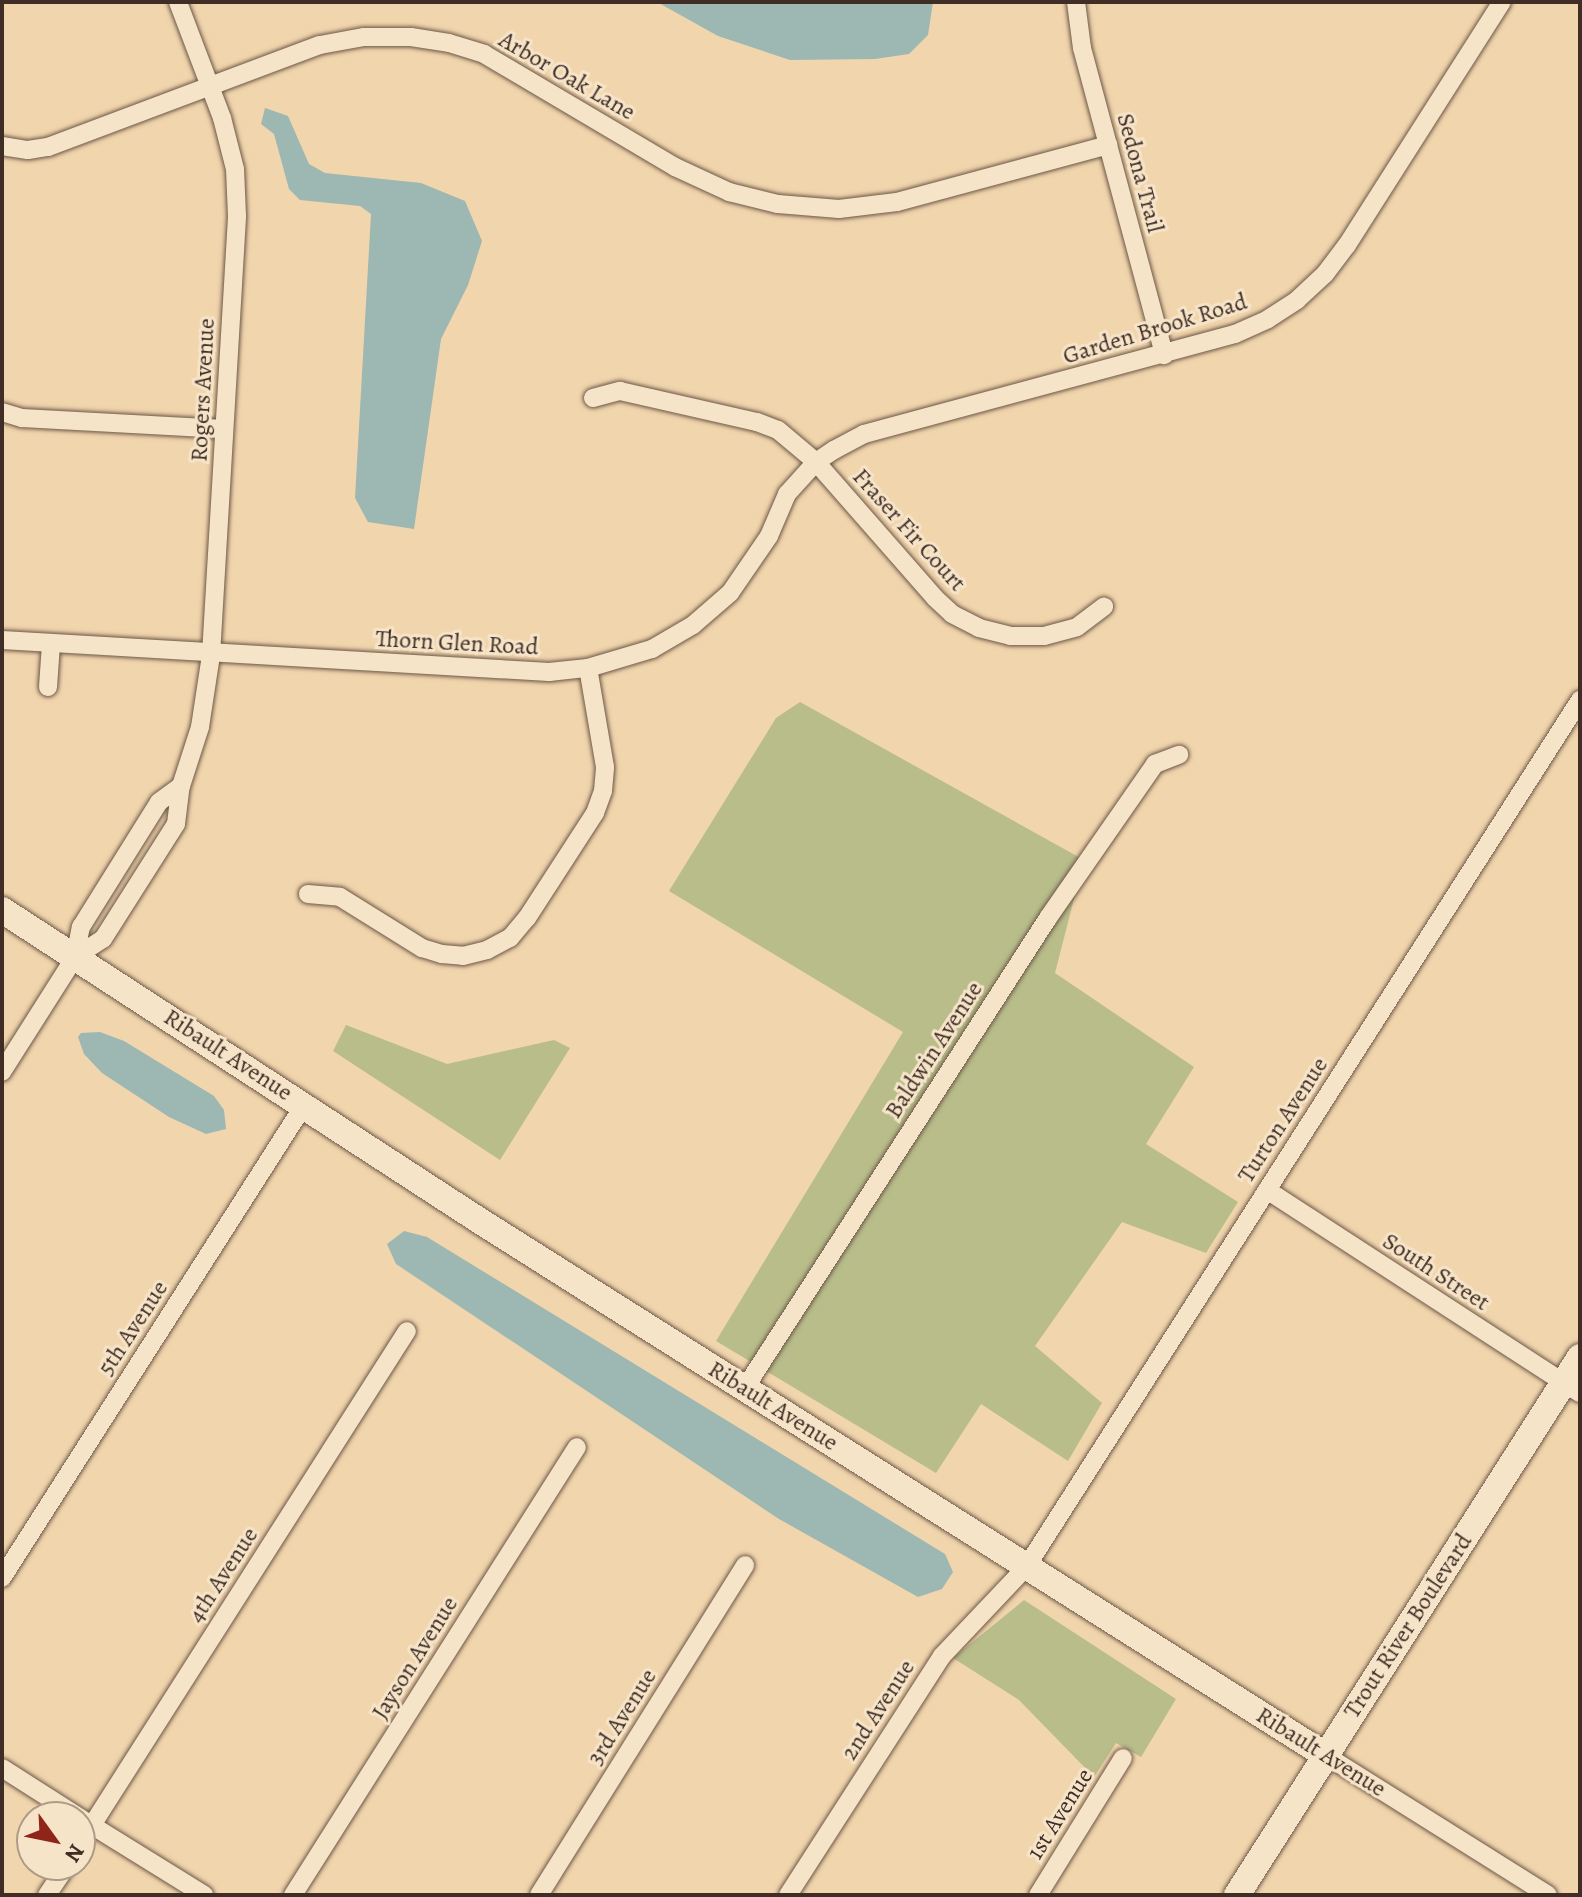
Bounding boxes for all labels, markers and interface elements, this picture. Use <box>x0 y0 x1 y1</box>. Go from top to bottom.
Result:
street label: Arbor Oak Lane <box>494 25 640 127</box>
street label: Sedona Trail <box>1110 110 1170 236</box>
street label: Garden Brook Road <box>1059 287 1251 371</box>
street label: Rogers Avenue <box>185 317 221 463</box>
street label: Fraser Fir Court <box>846 463 972 597</box>
street label: Thorn Glen Road <box>375 624 539 662</box>
street label: Baldwin Avenue <box>879 976 989 1124</box>
street label: Ribault Avenue <box>158 1003 298 1107</box>
street label: Turton Avenue <box>1232 1052 1334 1188</box>
street label: South Street <box>1377 1227 1495 1317</box>
street label: 5th Avenue <box>92 1275 174 1381</box>
street label: Ribault Avenue <box>703 1355 843 1457</box>
street label: 4th Avenue <box>182 1522 264 1628</box>
street label: Trout River Boulevard <box>1338 1528 1478 1724</box>
street label: Jayson Avenue <box>366 1591 464 1725</box>
street label: 2nd Avenue <box>835 1654 921 1766</box>
street label: 3rd Avenue <box>581 1664 663 1770</box>
street label: Ribault Avenue <box>1251 1701 1391 1803</box>
street label: 1st Avenue <box>1021 1763 1099 1865</box>
north arrow <box>16 1801 96 1881</box>
text: N <box>58 1838 91 1868</box>

